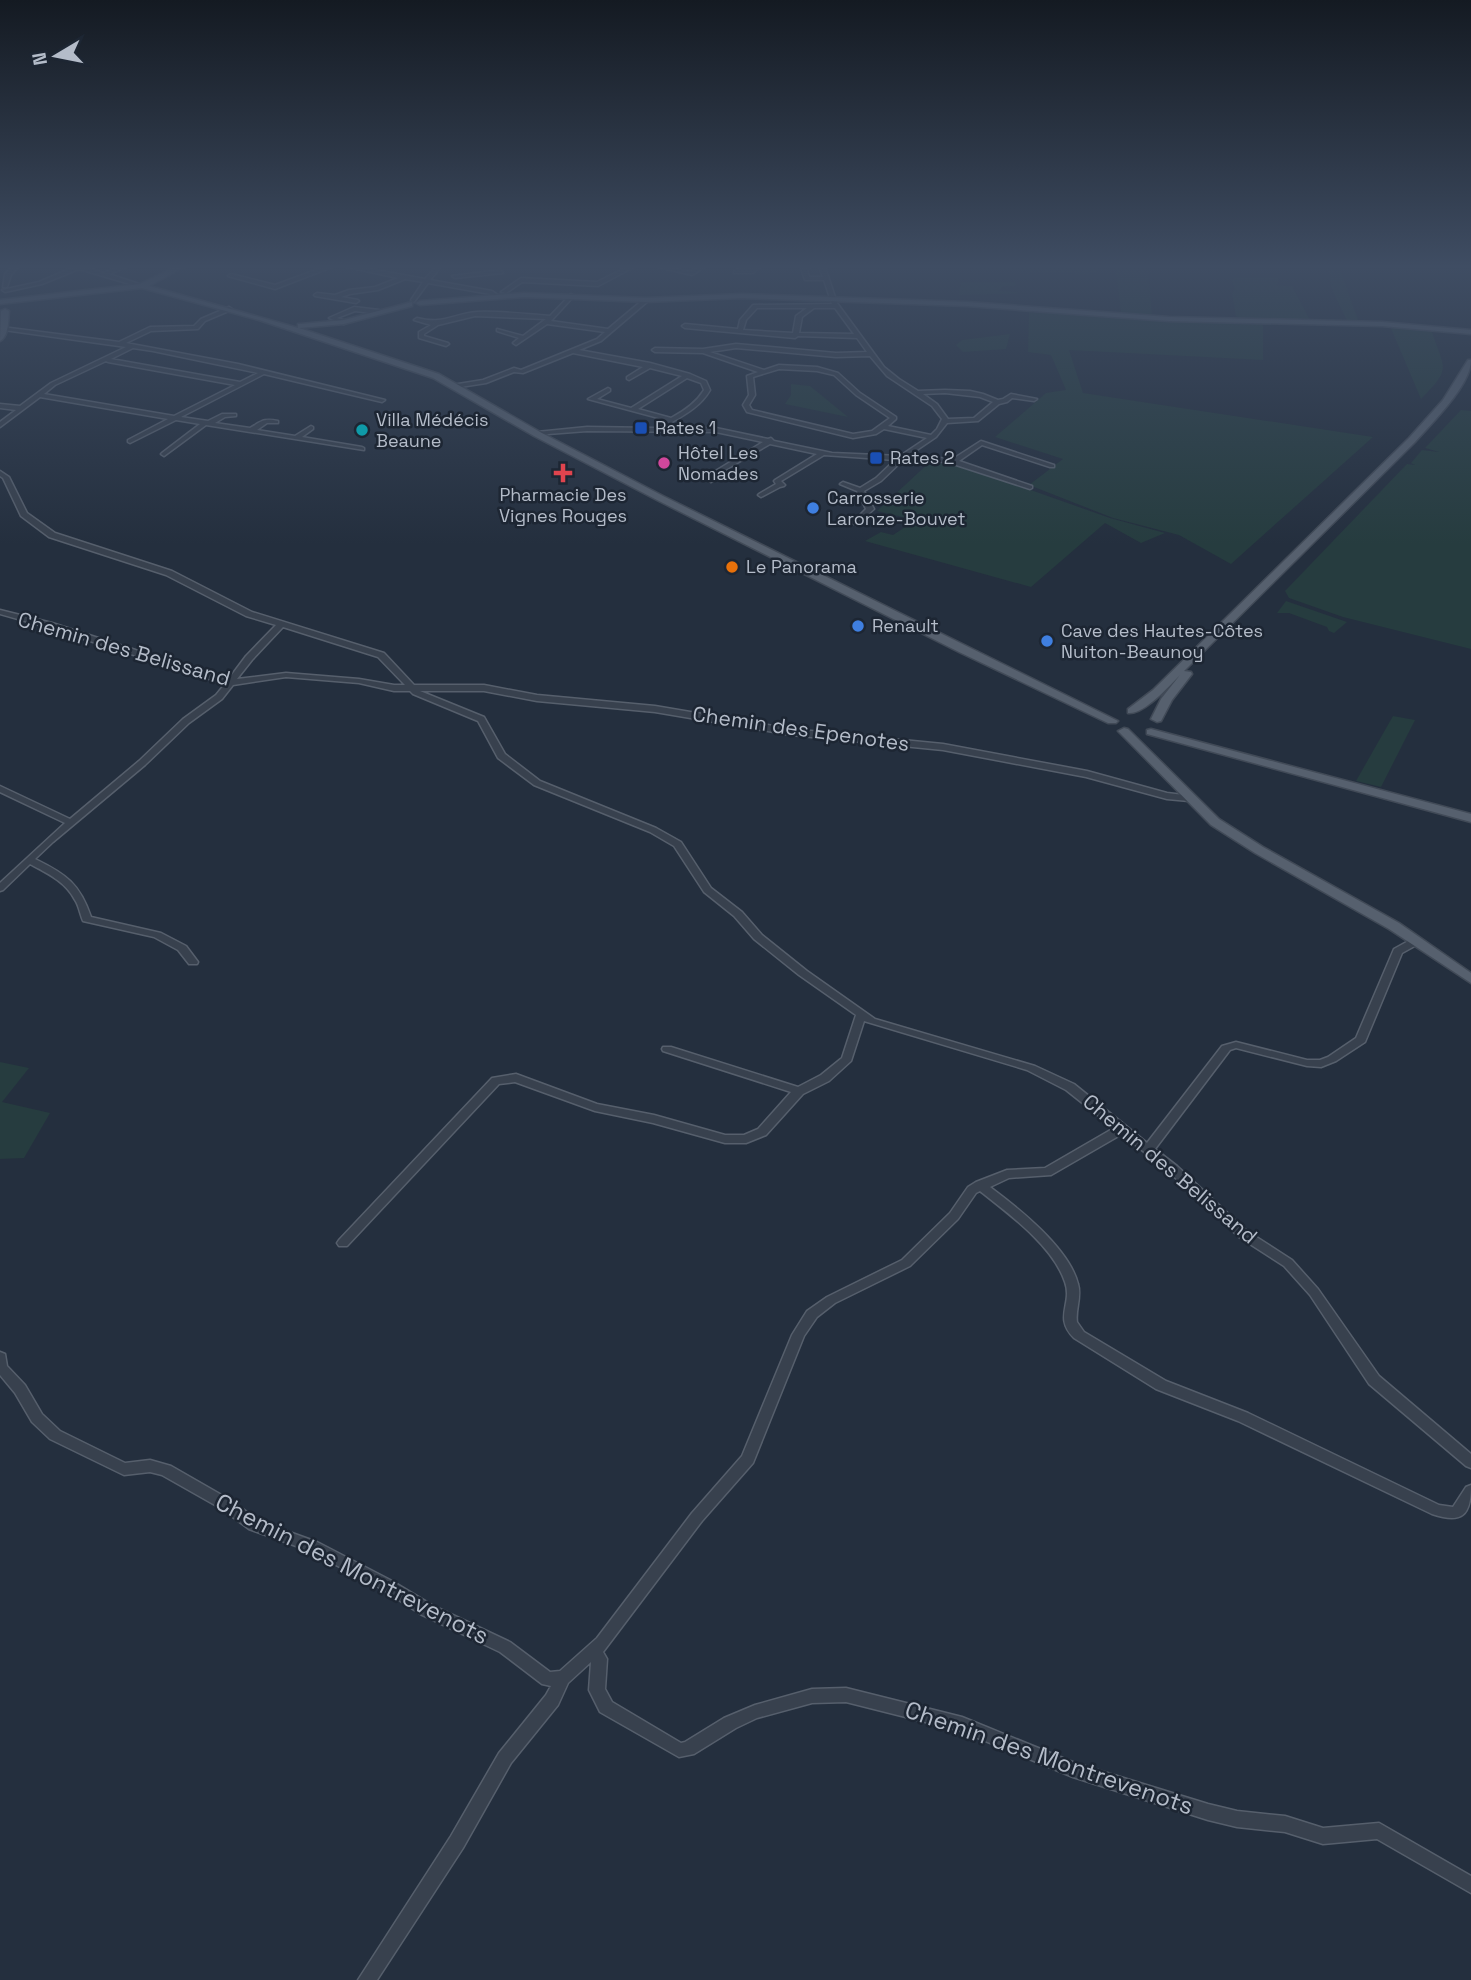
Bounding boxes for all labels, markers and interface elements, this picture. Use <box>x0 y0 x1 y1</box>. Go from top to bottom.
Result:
north arrow <box>21 21 91 91</box>
text: N <box>26 50 53 67</box>
place label: Villa Médécis Beaune <box>376 408 488 452</box>
place label: Rates 1 <box>655 416 716 439</box>
marker: Rates 1 <box>633 420 649 436</box>
marker: Villa Médécis Beaune <box>354 422 370 438</box>
place label: Hôtel Les Nomades <box>678 441 758 485</box>
place label: Rates 2 <box>890 446 955 469</box>
marker: Rates 2 <box>868 450 884 466</box>
marker: Hôtel Les Nomades <box>656 455 672 471</box>
marker: Pharmacie Des Vignes Rouges <box>555 465 571 481</box>
place label: Pharmacie Des Vignes Rouges <box>499 483 627 527</box>
place label: Carrosserie Laronze-Bouvet <box>827 486 966 530</box>
marker: Carrosserie Laronze-Bouvet <box>805 500 821 516</box>
place label: Le Panorama <box>746 555 857 578</box>
marker: Le Panorama <box>724 559 740 575</box>
street label: Chemin des Belissand <box>15 605 234 692</box>
place label: Renault <box>872 614 939 637</box>
marker: Renault <box>850 618 866 634</box>
place label: Cave des Hautes-Côtes Nuiton-Beaunoy <box>1061 619 1263 663</box>
marker: Cave des Hautes-Côtes Nuiton-Beaunoy <box>1039 633 1055 649</box>
street label: Chemin des Epenotes <box>691 700 911 757</box>
street label: Chemin des Belissand <box>1077 1088 1263 1250</box>
street label: Chemin des Montrevenots <box>210 1486 494 1651</box>
street label: Chemin des Montrevenots <box>901 1694 1197 1822</box>

